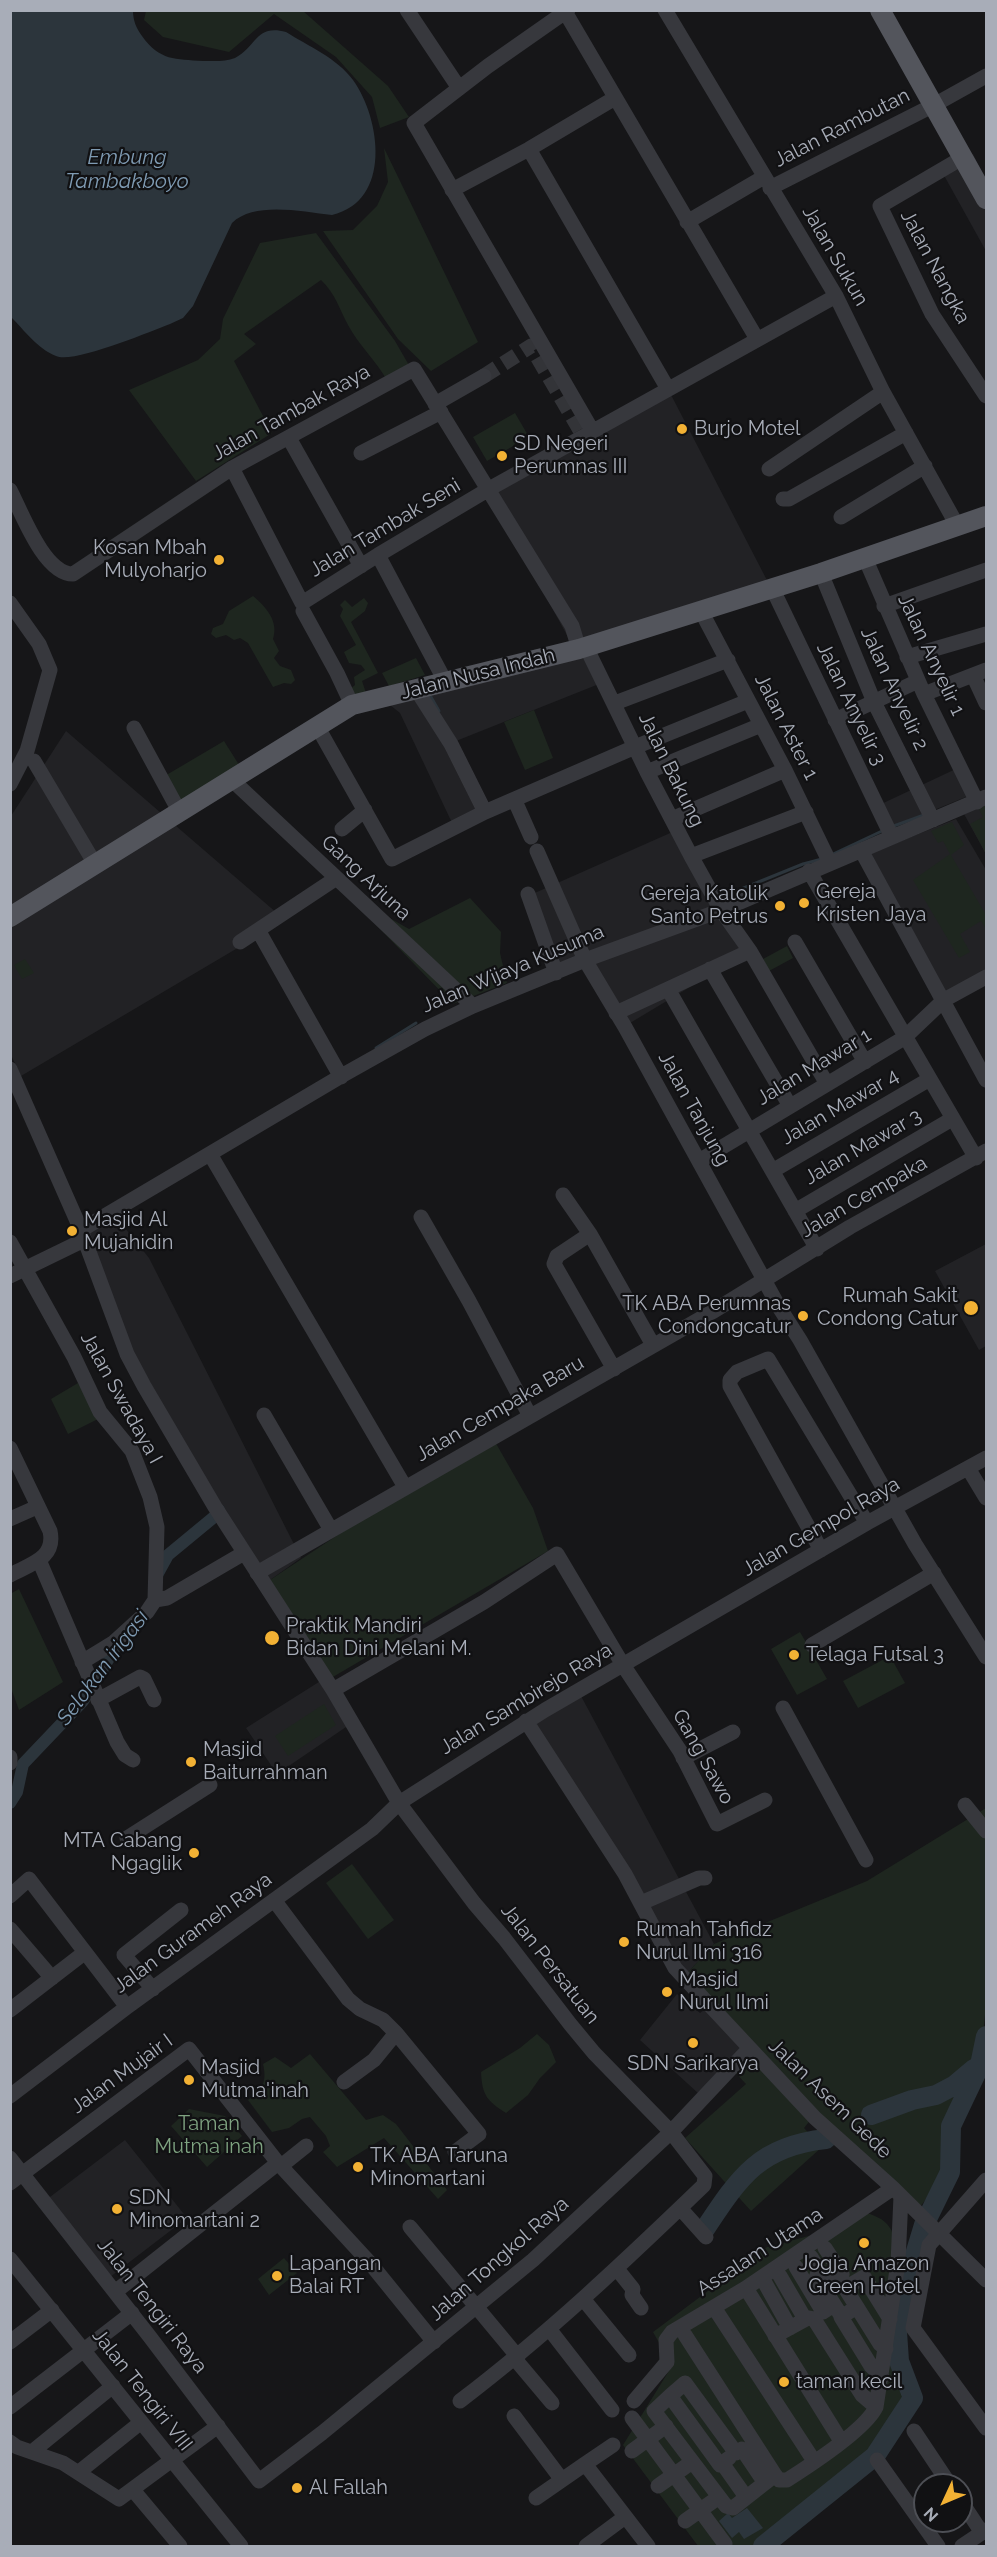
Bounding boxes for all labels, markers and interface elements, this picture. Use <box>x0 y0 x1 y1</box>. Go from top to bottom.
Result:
street label: Jalan Rambutan <box>770 83 914 173</box>
water label: Embung Tambakboyo <box>65 145 189 195</box>
street label: Jalan Sukun <box>797 202 873 310</box>
street label: Jalan Nangka <box>895 206 975 328</box>
street label: Jalan Tambak Raya <box>208 360 374 466</box>
place label: Burjo Motel <box>694 417 801 441</box>
marker: Burjo Motel <box>675 422 689 436</box>
place label: SD Negeri Perumnas III <box>514 432 627 479</box>
marker: SD Negeri Perumnas III <box>495 449 509 463</box>
street label: Jalan Tambak Seni <box>305 474 465 582</box>
place label: Kosan Mbah Mulyoharjo <box>93 536 207 583</box>
marker: Kosan Mbah Mulyoharjo <box>212 553 226 567</box>
street label: Jalan Anyelir 1 <box>892 591 970 719</box>
street label: Jalan Anyelir 2 <box>855 624 933 754</box>
street label: Jalan Anyelir 3 <box>811 639 891 769</box>
street label: Jalan Nusa Indah <box>398 643 558 705</box>
street label: Jalan Aster 1 <box>749 670 823 784</box>
street label: Jalan Bakung <box>633 709 709 831</box>
street label: Gang Arjuna <box>316 830 416 926</box>
place label: Gereja Kristen Jaya <box>816 880 926 927</box>
place label: Gereja Katolik Santo Petrus <box>640 882 768 929</box>
marker: Gereja Kristen Jaya <box>797 896 811 910</box>
marker: Gereja Katolik Santo Petrus <box>773 899 787 913</box>
street label: Jalan Wijaya Kusuma <box>418 920 608 1018</box>
street label: Jalan Mawar 1 <box>753 1023 875 1111</box>
street label: Jalan Tanjung <box>653 1048 735 1170</box>
street label: Jalan Mawar 4 <box>777 1064 903 1150</box>
street label: Jalan Mawar 3 <box>800 1104 926 1190</box>
street label: Jalan Cempaka <box>797 1151 931 1243</box>
place label: Masjid Al Mujahidin <box>84 1208 173 1255</box>
marker: Masjid Al Mujahidin <box>65 1224 79 1238</box>
place label: Rumah Sakit Condong Catur <box>817 1284 958 1331</box>
place label: TK ABA Perumnas Condongcatur <box>622 1292 791 1339</box>
marker: Rumah Sakit Condong Catur <box>962 1299 980 1317</box>
marker: TK ABA Perumnas Condongcatur <box>796 1309 810 1323</box>
street label: Jalan Swadaya I <box>75 1328 167 1468</box>
street label: Jalan Cempaka Baru <box>412 1351 588 1467</box>
street label: Jalan Gempol Raya <box>738 1472 904 1582</box>
water label: Selokan irigasi <box>52 1606 154 1730</box>
place label: Praktik Mandiri Bidan Dini Melani M. <box>286 1614 471 1661</box>
marker: Praktik Mandiri Bidan Dini Melani M. <box>263 1629 281 1647</box>
street label: Jalan Sambirejo Raya <box>436 1638 616 1760</box>
place label: Telaga Futsal 3 <box>806 1643 944 1667</box>
marker: Telaga Futsal 3 <box>787 1648 801 1662</box>
street label: Gang Sawo <box>667 1705 739 1809</box>
place label: Masjid Baiturrahman <box>203 1738 328 1785</box>
marker: Masjid Baiturrahman <box>184 1755 198 1769</box>
place label: MTA Cabang Ngaglik <box>63 1829 182 1876</box>
marker: MTA Cabang Ngaglik <box>187 1846 201 1860</box>
street label: Jalan Gurameh Raya <box>109 1868 277 1998</box>
street label: Jalan Persatuan <box>496 1899 604 2029</box>
place label: Rumah Tahfidz Nurul Ilmi 316 <box>636 1918 772 1965</box>
marker: Rumah Tahfidz Nurul Ilmi 316 <box>617 1935 631 1949</box>
place label: Masjid Nurul Ilmi <box>679 1968 769 2015</box>
marker: Masjid Nurul Ilmi <box>660 1985 674 1999</box>
street label: Jalan Mujair I <box>67 2029 177 2119</box>
street label: Jalan Asem Gede <box>763 2034 897 2164</box>
marker: SDN Sarikarya <box>686 2036 700 2050</box>
place label: SDN Sarikarya <box>627 2052 759 2076</box>
place label: Masjid Mutma'inah <box>201 2056 309 2103</box>
marker: Masjid Mutma'inah <box>182 2073 196 2087</box>
park label: Taman Mutma inah <box>154 2112 264 2159</box>
place label: TK ABA Taruna Minomartani <box>370 2144 508 2191</box>
marker: TK ABA Taruna Minomartani <box>351 2160 365 2174</box>
place label: SDN Minomartani 2 <box>129 2186 260 2233</box>
street label: Jalan Tongkol Raya <box>424 2192 574 2326</box>
marker: SDN Minomartani 2 <box>110 2202 124 2216</box>
street label: Assalam Utama <box>693 2202 827 2302</box>
street label: Jalan Tengiri Raya <box>92 2234 212 2378</box>
marker: Jogja Amazon Green Hotel <box>857 2236 871 2250</box>
place label: Lapangan Balai RT <box>289 2252 381 2299</box>
place label: Jogja Amazon Green Hotel <box>799 2252 929 2299</box>
marker: Lapangan Balai RT <box>270 2269 284 2283</box>
street label: Jalan Tengiri VIII <box>87 2324 197 2456</box>
place label: taman kecil <box>796 2370 902 2394</box>
marker: taman kecil <box>777 2375 791 2389</box>
north arrow <box>913 2473 973 2533</box>
place label: Al Fallah <box>309 2476 388 2500</box>
marker: Al Fallah <box>290 2481 304 2495</box>
text: N <box>920 2503 942 2525</box>

